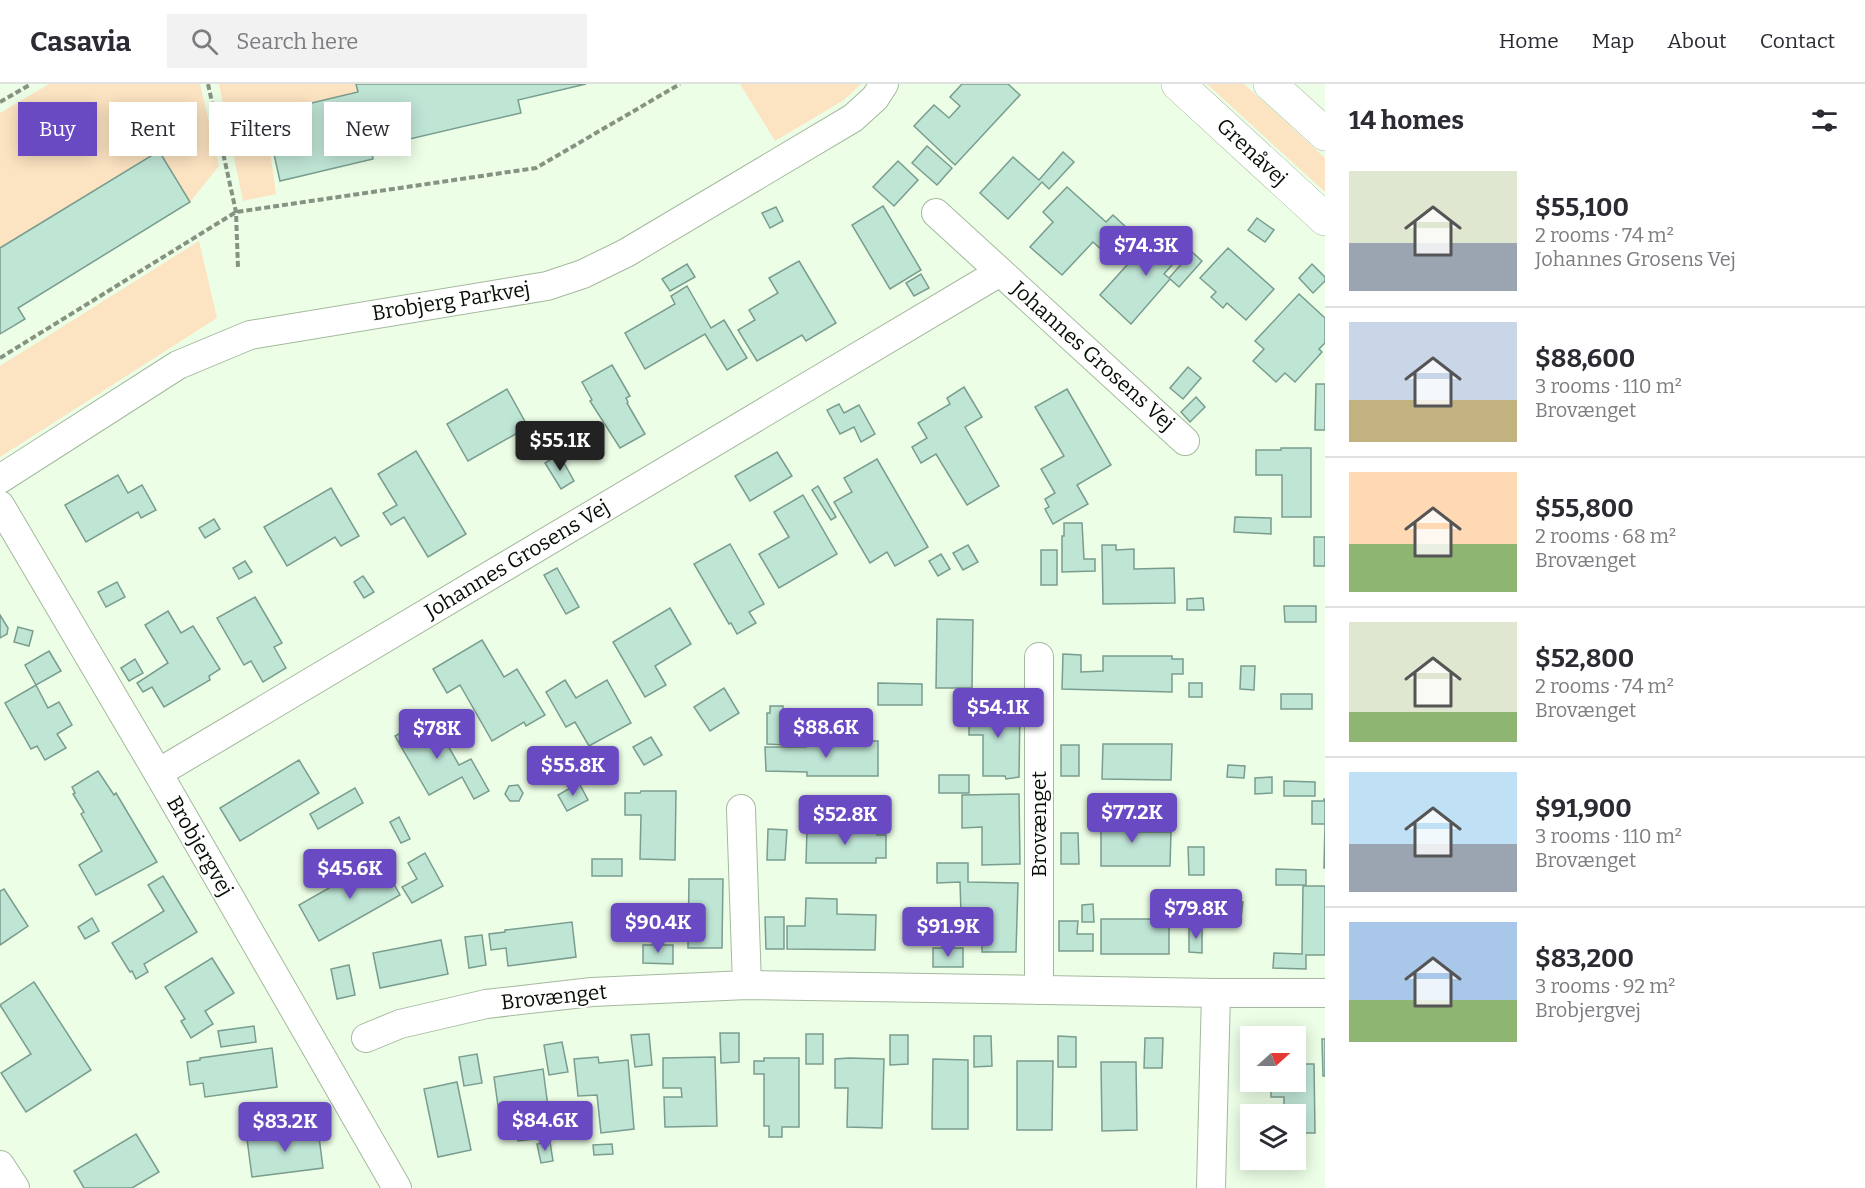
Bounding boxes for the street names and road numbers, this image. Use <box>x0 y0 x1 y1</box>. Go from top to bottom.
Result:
street label: Grenåvej <box>1211 113 1293 191</box>
street label: Johannes Grosens Vej <box>1005 275 1180 436</box>
street label: Brobjerg Parkvej <box>370 276 532 326</box>
street label: Johannes Grosens Vej <box>419 494 614 625</box>
street label: Brovænget <box>1026 770 1052 877</box>
street label: Brobjergvej <box>161 791 239 901</box>
street label: Brovænget <box>500 978 609 1015</box>

